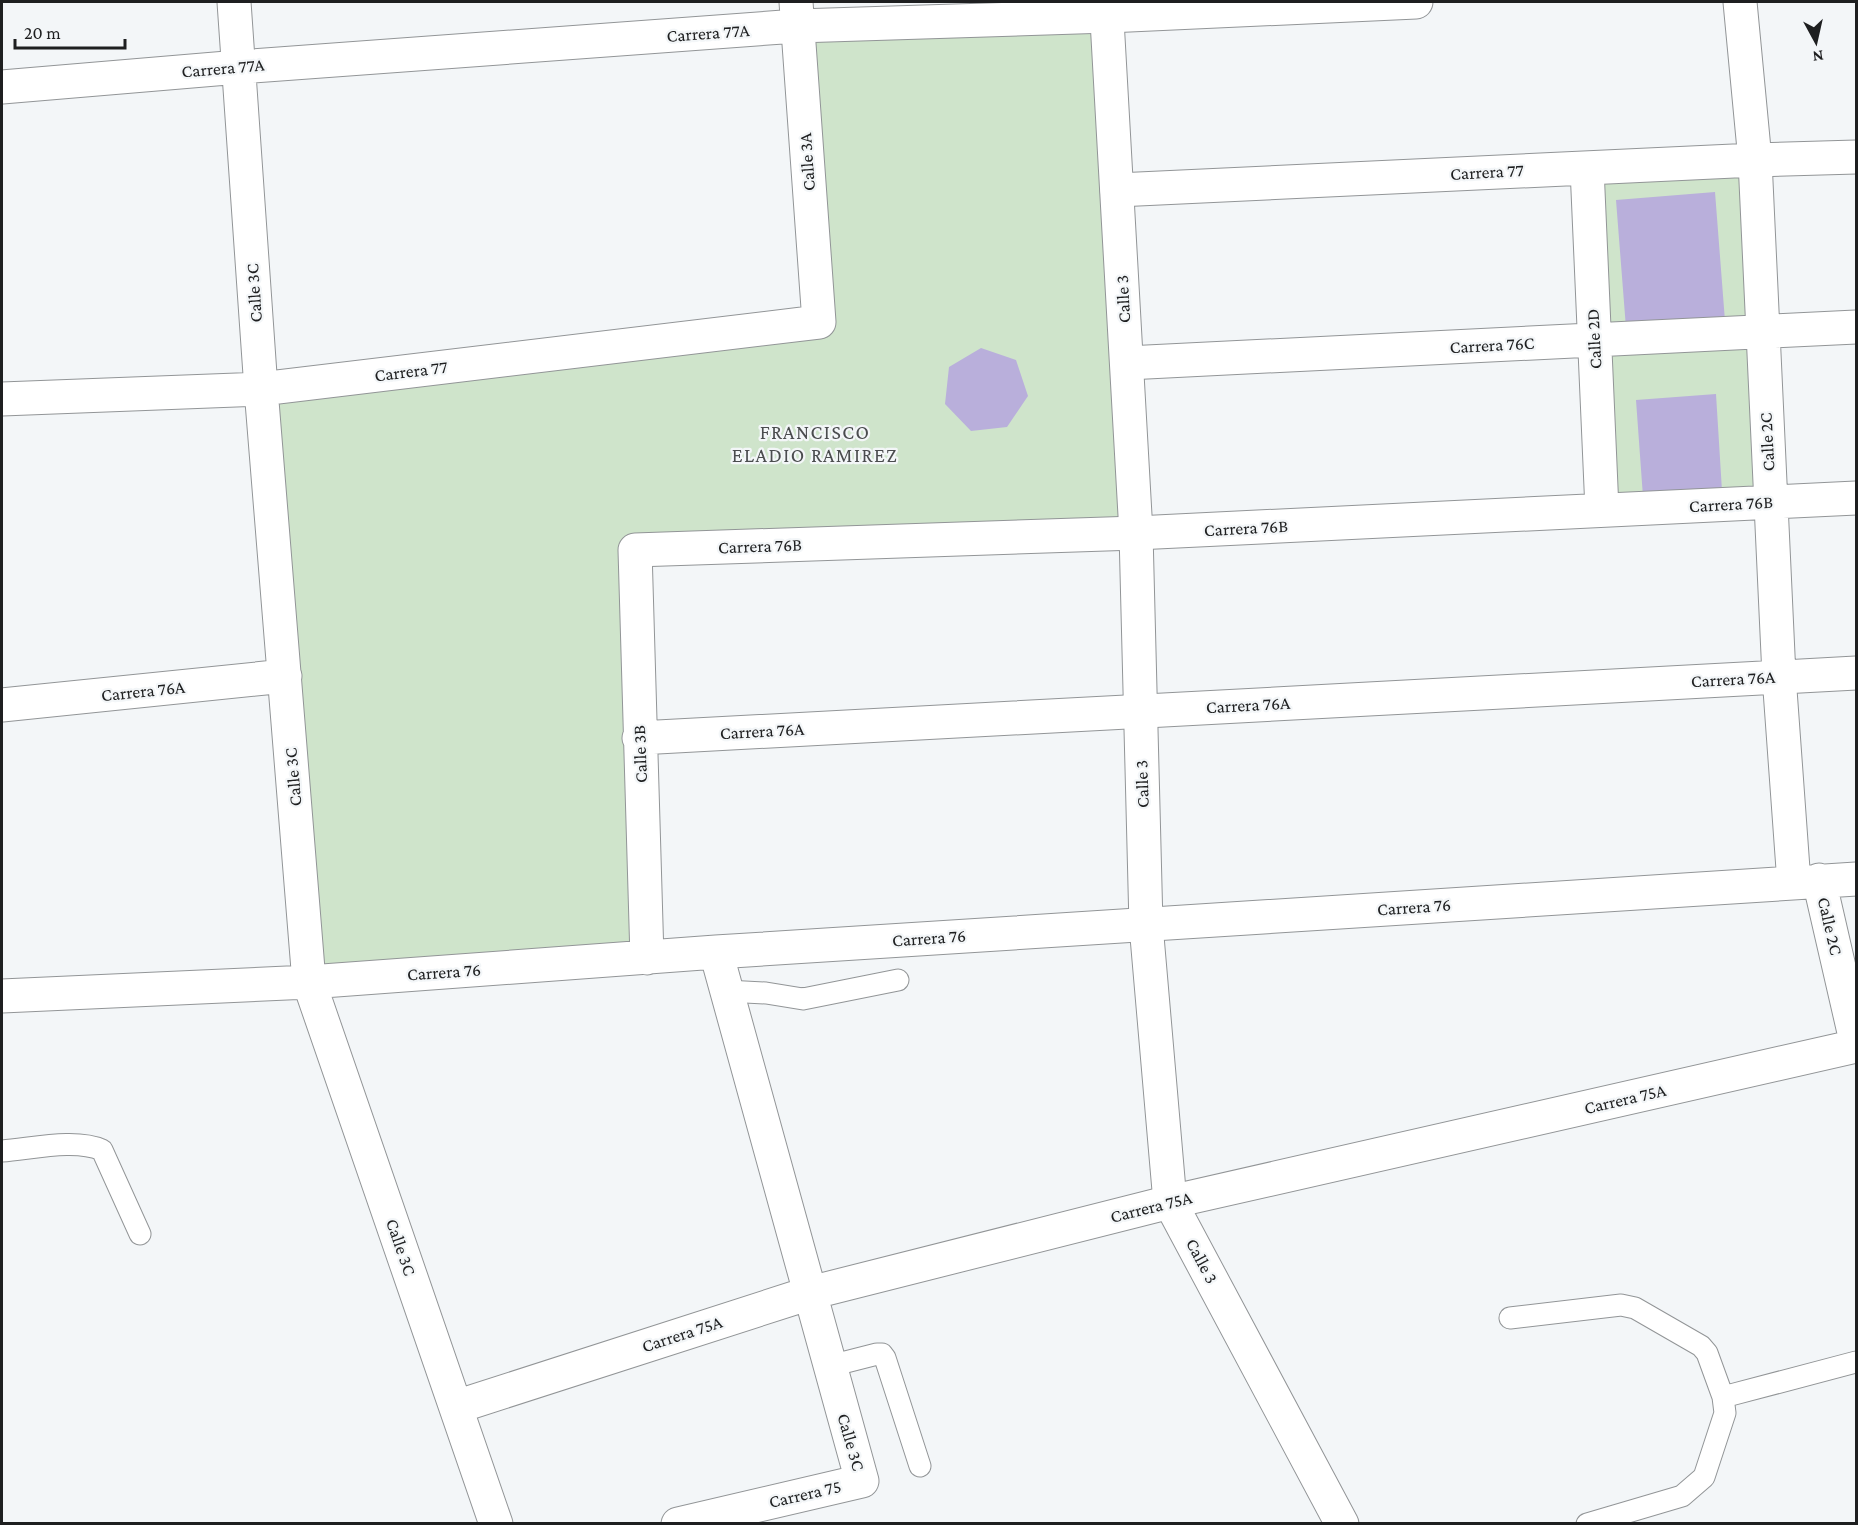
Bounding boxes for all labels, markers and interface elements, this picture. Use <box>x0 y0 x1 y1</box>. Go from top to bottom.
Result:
scale bar <box>15 12 124 50</box>
north arrow <box>1786 12 1846 72</box>
street label: Carrera 77A <box>666 20 751 46</box>
text: 20 m <box>24 23 61 43</box>
text: N <box>1811 47 1825 66</box>
street label: Carrera 77A <box>181 54 266 82</box>
street label: Calle 3A <box>795 132 819 192</box>
street label: Carrera 77 <box>1450 160 1524 184</box>
street label: Calle 3C <box>242 263 266 323</box>
street label: Calle 3 <box>1112 274 1134 324</box>
street label: Calle 2D <box>1582 308 1606 370</box>
street label: Carrera 76C <box>1449 333 1535 357</box>
street label: Carrera 77 <box>373 357 449 385</box>
street label: Calle 2C <box>1755 412 1779 472</box>
district label: FRANCISCO ELADIO RAMIREZ <box>732 421 898 466</box>
street label: Carrera 76B <box>1689 492 1774 516</box>
street label: Carrera 76B <box>1204 516 1289 540</box>
street label: Carrera 76B <box>718 535 802 557</box>
street label: Carrera 76A <box>1690 667 1776 691</box>
street label: Carrera 76A <box>100 677 187 705</box>
street label: Carrera 76A <box>1205 693 1291 717</box>
street label: Carrera 76A <box>719 719 805 743</box>
street label: Calle 3B <box>629 725 651 783</box>
street label: Calle 3C <box>280 746 306 807</box>
street label: Calle 3 <box>1131 760 1153 808</box>
street label: Carrera 76 <box>1376 894 1452 920</box>
street label: Calle 2C <box>1814 895 1846 957</box>
street label: Carrera 76 <box>891 925 967 951</box>
street label: Carrera 76 <box>406 959 482 985</box>
street label: Carrera 75A <box>1582 1080 1669 1118</box>
street label: Carrera 75A <box>1108 1187 1195 1227</box>
street label: Calle 3C <box>382 1216 420 1278</box>
street label: Calle 3 <box>1182 1235 1222 1287</box>
street label: Carrera 75A <box>639 1311 726 1356</box>
street label: Calle 3C <box>833 1411 869 1473</box>
street label: Carrera 75 <box>767 1476 843 1512</box>

